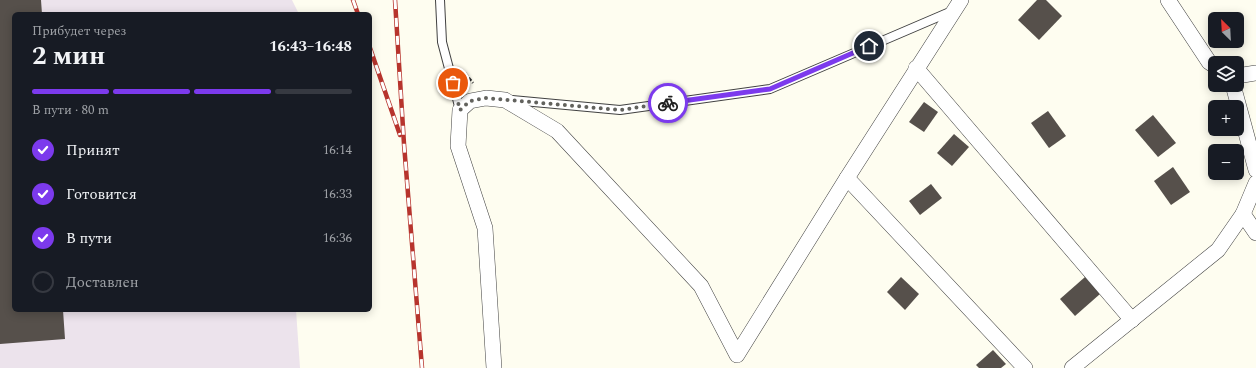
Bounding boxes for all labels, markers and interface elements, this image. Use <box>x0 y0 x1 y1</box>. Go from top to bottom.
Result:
north arrow <box>1208 12 1244 48</box>
map controls <box>1208 12 1244 180</box>
text: Прибудет через <box>32 21 126 41</box>
pin <box>852 29 886 63</box>
text: 16:43–16:48 <box>269 35 352 58</box>
icon: home <box>858 35 880 57</box>
text: 2 мин <box>32 36 105 76</box>
button: layers <box>1208 56 1244 92</box>
pin <box>436 66 470 100</box>
icon: bag <box>442 72 464 94</box>
courier <box>648 83 688 123</box>
icon: bike <box>657 92 679 114</box>
text: В пути · 80 m <box>32 100 109 120</box>
button: + <box>1208 100 1244 136</box>
icon: check <box>32 139 54 161</box>
text: Принят <box>66 139 120 162</box>
text: 16:14 <box>323 140 352 160</box>
button: − <box>1208 144 1244 180</box>
icon: check <box>32 183 54 205</box>
text: Готовится <box>66 183 137 206</box>
text: 16:33 <box>323 184 352 204</box>
icon: check <box>32 227 54 249</box>
text: В пути <box>66 227 112 250</box>
text: 16:36 <box>323 228 352 248</box>
text: Доставлен <box>66 271 139 294</box>

